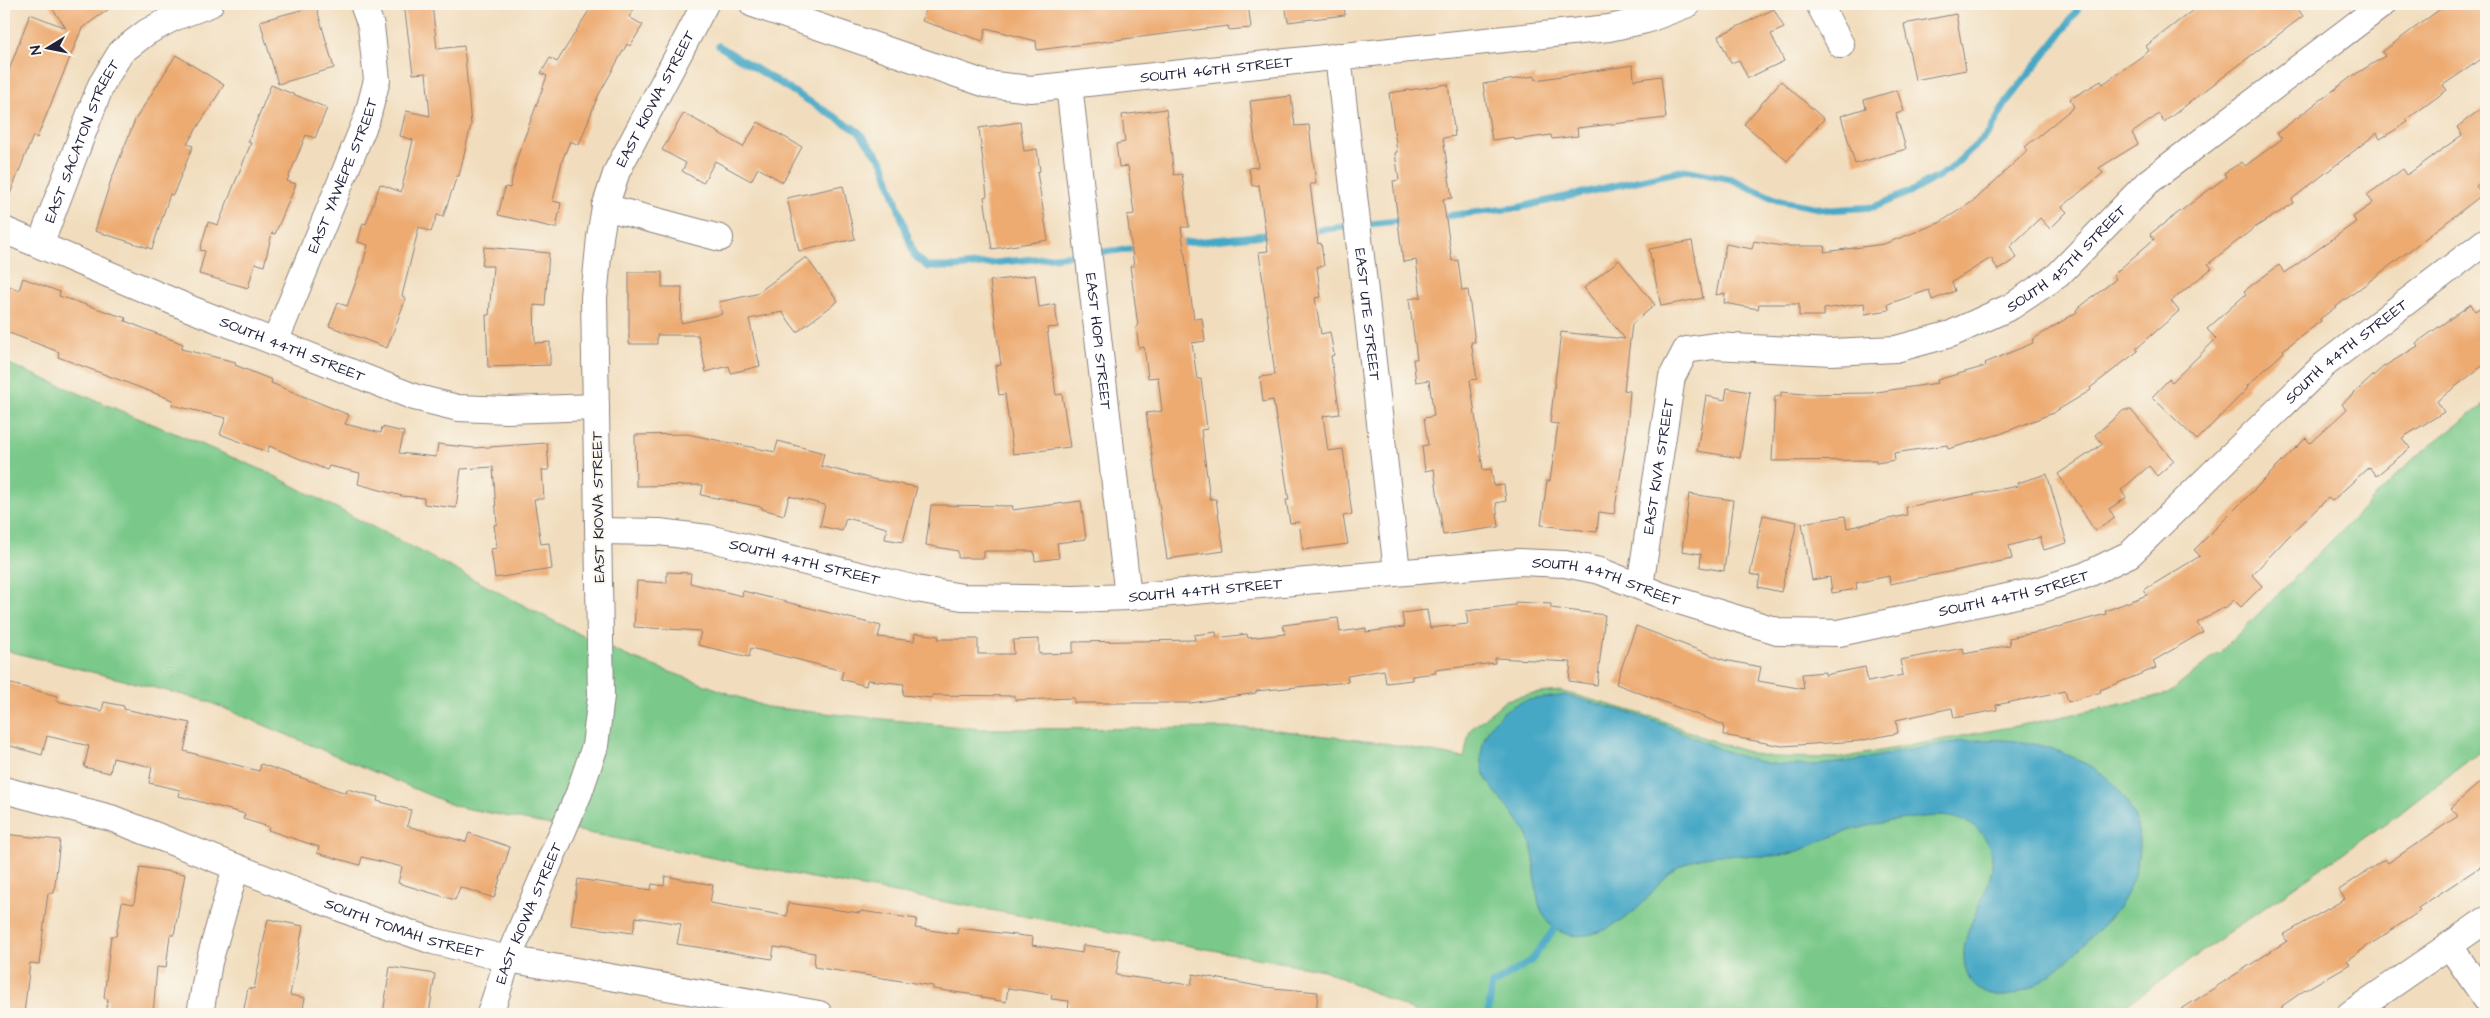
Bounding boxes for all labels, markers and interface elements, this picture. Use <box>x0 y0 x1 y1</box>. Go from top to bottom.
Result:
north arrow <box>22 22 72 72</box>
street label: EAST KIOWA STREET <box>611 26 701 171</box>
text: N <box>26 44 47 56</box>
street label: SOUTH 46TH STREET <box>1139 51 1294 88</box>
street label: EAST SACATON STREET <box>39 55 125 226</box>
street label: EAST YAWEPE STREET <box>303 95 383 256</box>
street label: SOUTH 45TH STREET <box>2003 200 2132 318</box>
street label: EAST UTE STREET <box>1349 247 1385 382</box>
street label: EAST HOPI STREET <box>1080 272 1116 411</box>
street label: SOUTH 44TH STREET <box>2280 294 2413 409</box>
street label: SOUTH 44TH STREET <box>217 311 368 388</box>
street label: EAST KIVA STREET <box>1638 397 1680 536</box>
street label: EAST KIOWA STREET <box>587 430 610 583</box>
street label: SOUTH 44TH STREET <box>727 534 883 591</box>
street label: SOUTH 44TH STREET <box>1531 553 1684 612</box>
street label: SOUTH 44TH STREET <box>1937 565 2092 622</box>
street label: SOUTH 44TH STREET <box>1128 573 1284 608</box>
street label: EAST KIOWA STREET <box>491 839 568 987</box>
street label: SOUTH TOMAH STREET <box>321 893 486 964</box>

